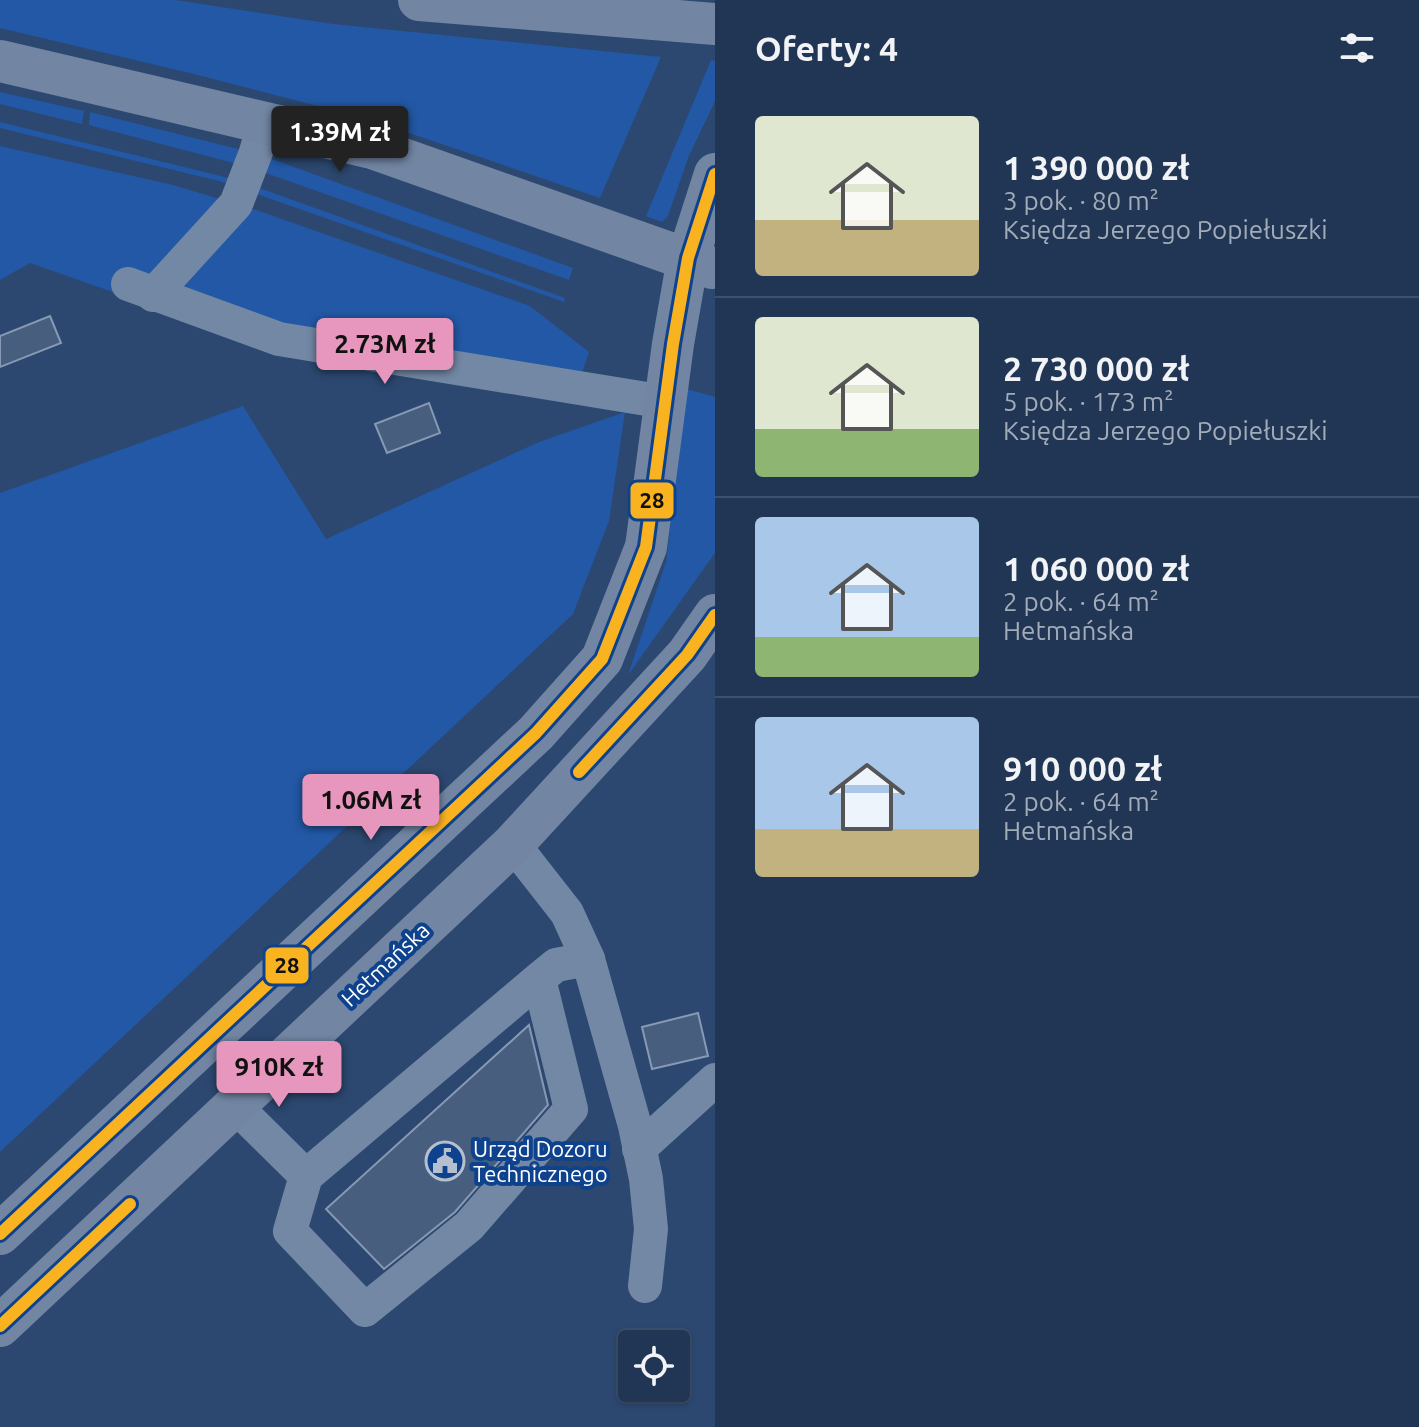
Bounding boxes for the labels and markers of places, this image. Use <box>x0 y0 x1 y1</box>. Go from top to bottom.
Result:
pin: 1.39M zł <box>257 106 423 174</box>
pin: 2.73M zł <box>302 318 468 386</box>
pin: 1.06M zł <box>288 774 454 842</box>
pin: 910K zł <box>205 1041 353 1109</box>
place label: Urząd Dozoru Technicznego <box>473 1136 608 1186</box>
public building icon: Urząd Dozoru Technicznego <box>424 1140 466 1182</box>

